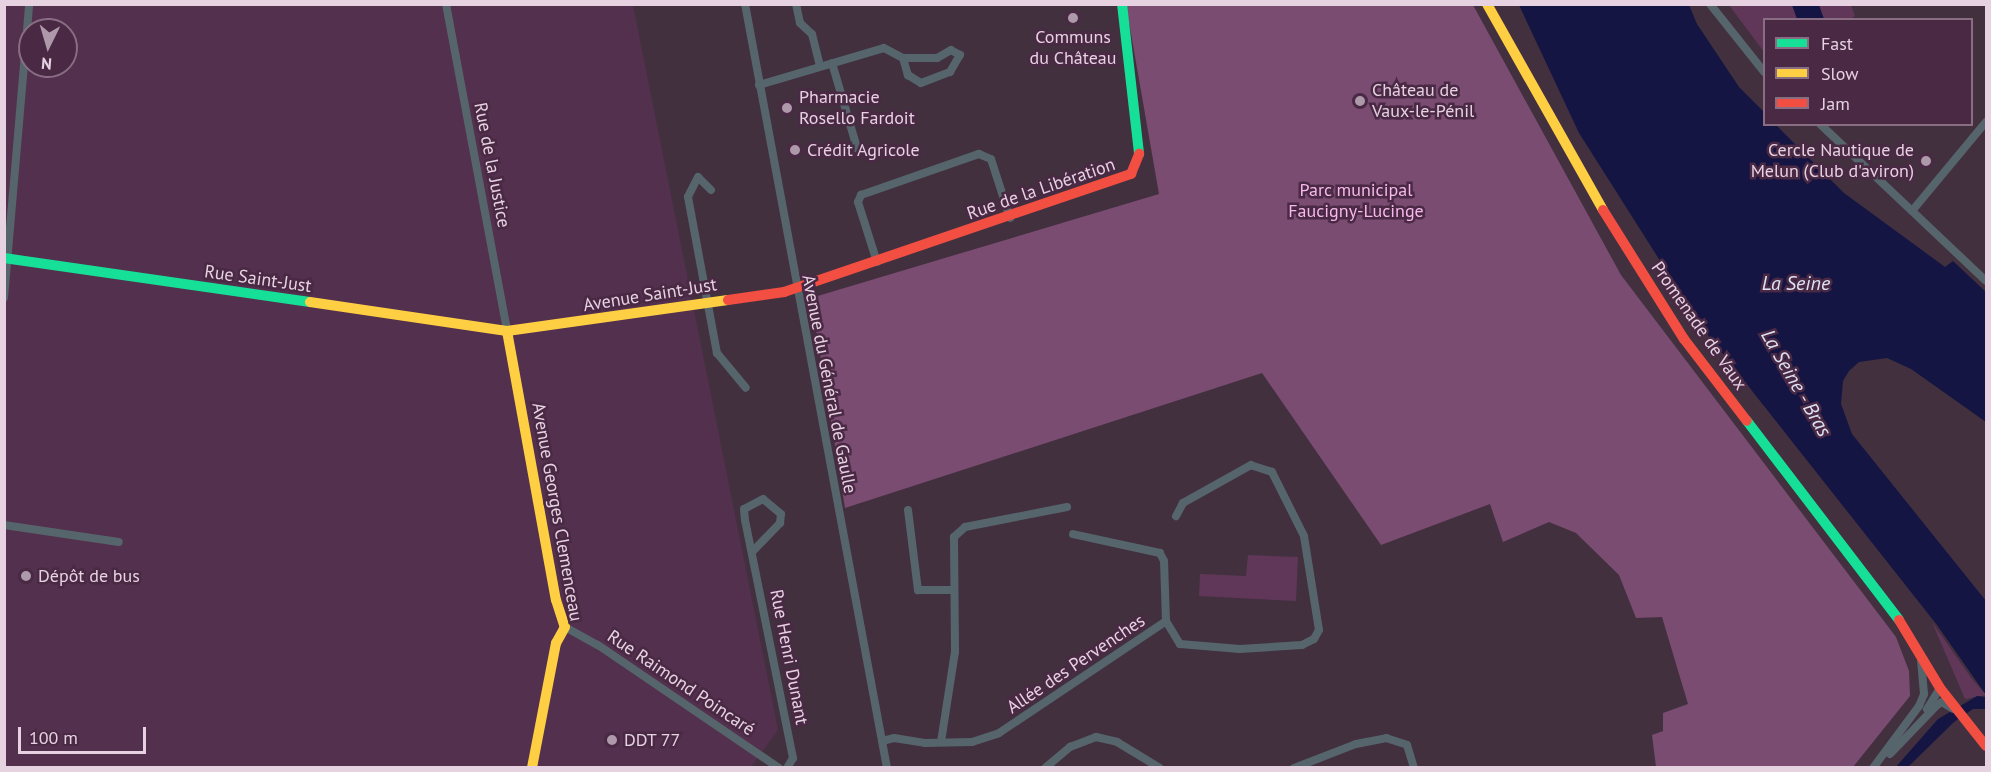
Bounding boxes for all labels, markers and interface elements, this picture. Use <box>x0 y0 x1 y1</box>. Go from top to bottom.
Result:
marker: Communs du Château <box>1066 11 1080 25</box>
north arrow <box>18 18 78 78</box>
legend <box>1763 18 1973 126</box>
place label: Communs du Château <box>1030 27 1116 70</box>
text: Fast <box>1821 32 1853 55</box>
text: N <box>41 54 53 74</box>
text: Slow <box>1821 62 1859 85</box>
place label: Château de Vaux-le-Pénil <box>1372 80 1474 122</box>
place label: Pharmacie Rosello Fardoit <box>799 87 915 130</box>
text: Jam <box>1821 92 1850 115</box>
marker: Château de Vaux-le-Pénil <box>1353 94 1367 108</box>
street label: Rue de la Justice <box>469 101 515 229</box>
marker: Pharmacie Rosello Fardoit <box>780 101 794 115</box>
place label: Crédit Agricole <box>807 139 920 161</box>
place label: Cercle Nautique de Melun (Club d'aviron) <box>1751 140 1914 182</box>
marker: Crédit Agricole <box>788 143 802 157</box>
street label: Rue de la Libération <box>964 154 1118 224</box>
marker: Cercle Nautique de Melun (Club d'aviron) <box>1919 154 1933 168</box>
park label: Parc municipal Faucigny-Lucinge <box>1288 180 1424 222</box>
street label: Promenade de Vaux <box>1646 257 1752 395</box>
street label: Rue Saint-Just <box>203 261 313 297</box>
water label: La Seine <box>1762 271 1830 295</box>
street label: Avenue du Général de Gaulle <box>797 273 861 495</box>
street label: Avenue Saint-Just <box>582 274 718 316</box>
water label: La Seine - Bras <box>1755 324 1837 442</box>
street label: Avenue Georges Clemenceau <box>527 401 587 623</box>
place label: Dépôt de bus <box>38 565 140 587</box>
marker: Dépôt de bus <box>19 569 33 583</box>
street label: Rue Henri Dunant <box>765 588 813 726</box>
street label: Allée des Pervenches <box>1003 610 1149 718</box>
street label: Rue Raimond Poincaré <box>603 626 759 740</box>
scale bar <box>21 715 148 753</box>
text: 100 m <box>29 726 78 749</box>
place label: DDT 77 <box>624 729 681 751</box>
marker: DDT 77 <box>605 733 619 747</box>

